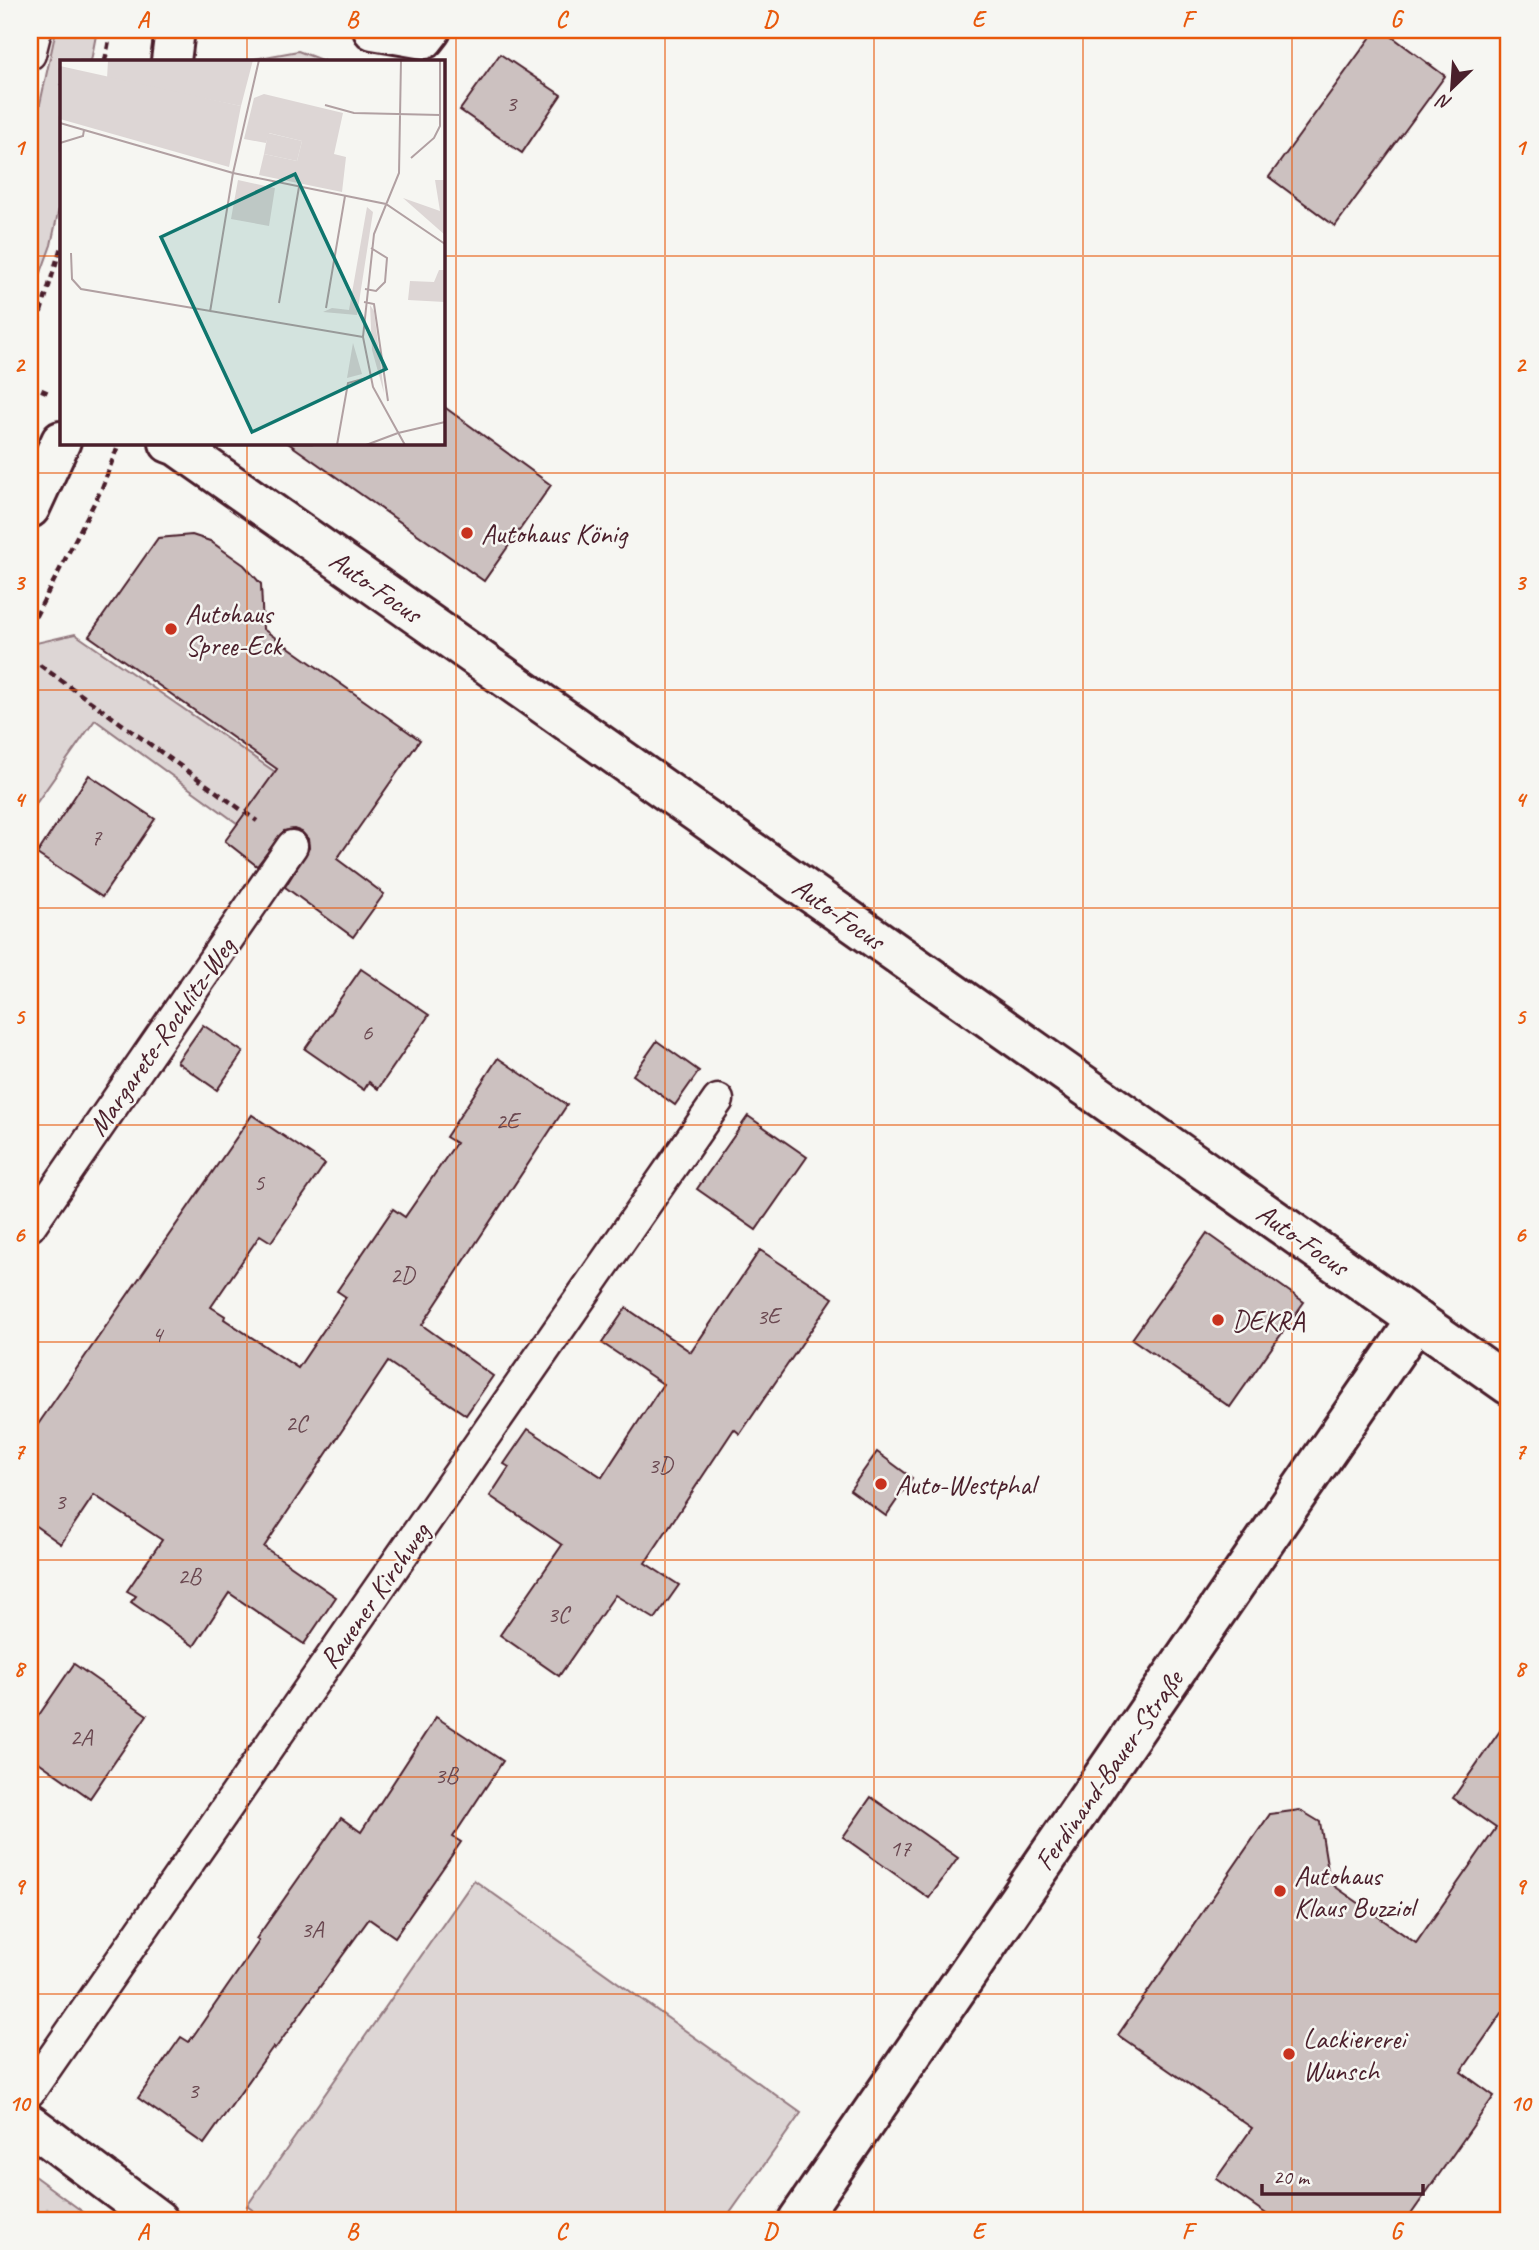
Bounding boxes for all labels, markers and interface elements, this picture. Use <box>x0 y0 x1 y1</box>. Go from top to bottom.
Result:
text: A <box>137 5 151 34</box>
text: B <box>346 5 360 34</box>
text: C <box>556 5 570 34</box>
text: D <box>763 5 779 34</box>
text: E <box>972 5 988 34</box>
text: F <box>1182 5 1198 34</box>
text: G <box>1390 5 1405 34</box>
north arrow <box>1416 52 1486 122</box>
inset map <box>60 60 444 444</box>
house number: 3 <box>506 88 519 118</box>
text: N <box>1432 88 1456 116</box>
text: 1 <box>14 133 27 162</box>
text: 1 <box>1515 133 1528 162</box>
text: 2 <box>14 350 27 379</box>
text: 2 <box>1515 350 1528 379</box>
place label: Autohaus König <box>481 516 629 551</box>
marker: Autohaus König <box>459 525 475 541</box>
street label: Auto-Focus <box>323 542 430 632</box>
text: 3 <box>14 568 27 597</box>
text: 3 <box>1515 568 1528 597</box>
place label: Autohaus Spree-Eck <box>185 596 283 663</box>
marker: Autohaus Spree-Eck <box>163 621 179 637</box>
text: 4 <box>14 785 27 814</box>
text: 4 <box>1515 785 1528 814</box>
house number: 7 <box>91 822 103 852</box>
street label: Auto-Focus <box>786 869 893 959</box>
street label: Margarete-Rochlitz-Weg <box>80 929 244 1142</box>
text: 5 <box>14 1002 26 1031</box>
text: 5 <box>1515 1002 1527 1031</box>
house number: 6 <box>362 1017 374 1047</box>
house number: 2E <box>495 1106 522 1136</box>
house number: 5 <box>254 1167 266 1197</box>
street label: Auto-Focus <box>1250 1195 1357 1285</box>
text: 6 <box>14 1220 27 1249</box>
text: 6 <box>1515 1220 1528 1249</box>
house number: 2D <box>390 1260 416 1290</box>
house number: 3E <box>756 1301 783 1331</box>
place label: DEKRA <box>1232 1303 1305 1338</box>
marker: DEKRA <box>1210 1312 1226 1328</box>
house number: 4 <box>152 1319 165 1349</box>
house number: 2C <box>285 1408 310 1438</box>
text: 7 <box>14 1437 27 1466</box>
text: 7 <box>1515 1437 1528 1466</box>
house number: 3D <box>648 1450 674 1480</box>
place label: Auto-Westphal <box>895 1467 1041 1502</box>
marker: Auto-Westphal <box>873 1476 889 1492</box>
house number: 3 <box>55 1486 68 1516</box>
street label: Rauener Kirchweg <box>311 1515 438 1675</box>
house number: 2B <box>177 1561 202 1591</box>
house number: 3C <box>547 1599 572 1629</box>
text: 8 <box>14 1654 27 1683</box>
text: 8 <box>1515 1654 1528 1683</box>
street label: Ferdinand-Bauer-Straße <box>1026 1662 1192 1877</box>
house number: 2A <box>70 1722 93 1752</box>
house number: 3B <box>434 1760 459 1790</box>
house number: 17 <box>889 1833 912 1863</box>
place label: Autohaus Klaus Buzziol <box>1294 1858 1420 1925</box>
text: 9 <box>14 1872 27 1901</box>
text: 9 <box>1515 1872 1528 1901</box>
marker: Autohaus Klaus Buzziol <box>1272 1883 1288 1899</box>
house number: 3A <box>301 1914 324 1944</box>
place label: Lackiererei Wunsch <box>1303 2021 1409 2088</box>
marker: Lackiererei Wunsch <box>1281 2046 1297 2062</box>
house number: 3 <box>188 2075 201 2105</box>
text: 10 <box>9 2089 32 2118</box>
text: 10 <box>1510 2089 1533 2118</box>
scale bar <box>1262 2152 1424 2196</box>
text: 20 m <box>1273 2164 1311 2190</box>
text: A <box>137 2217 151 2246</box>
text: B <box>346 2217 360 2246</box>
text: C <box>556 2217 570 2246</box>
text: D <box>763 2217 779 2246</box>
text: E <box>972 2217 988 2246</box>
text: F <box>1182 2217 1198 2246</box>
text: G <box>1390 2217 1405 2246</box>

